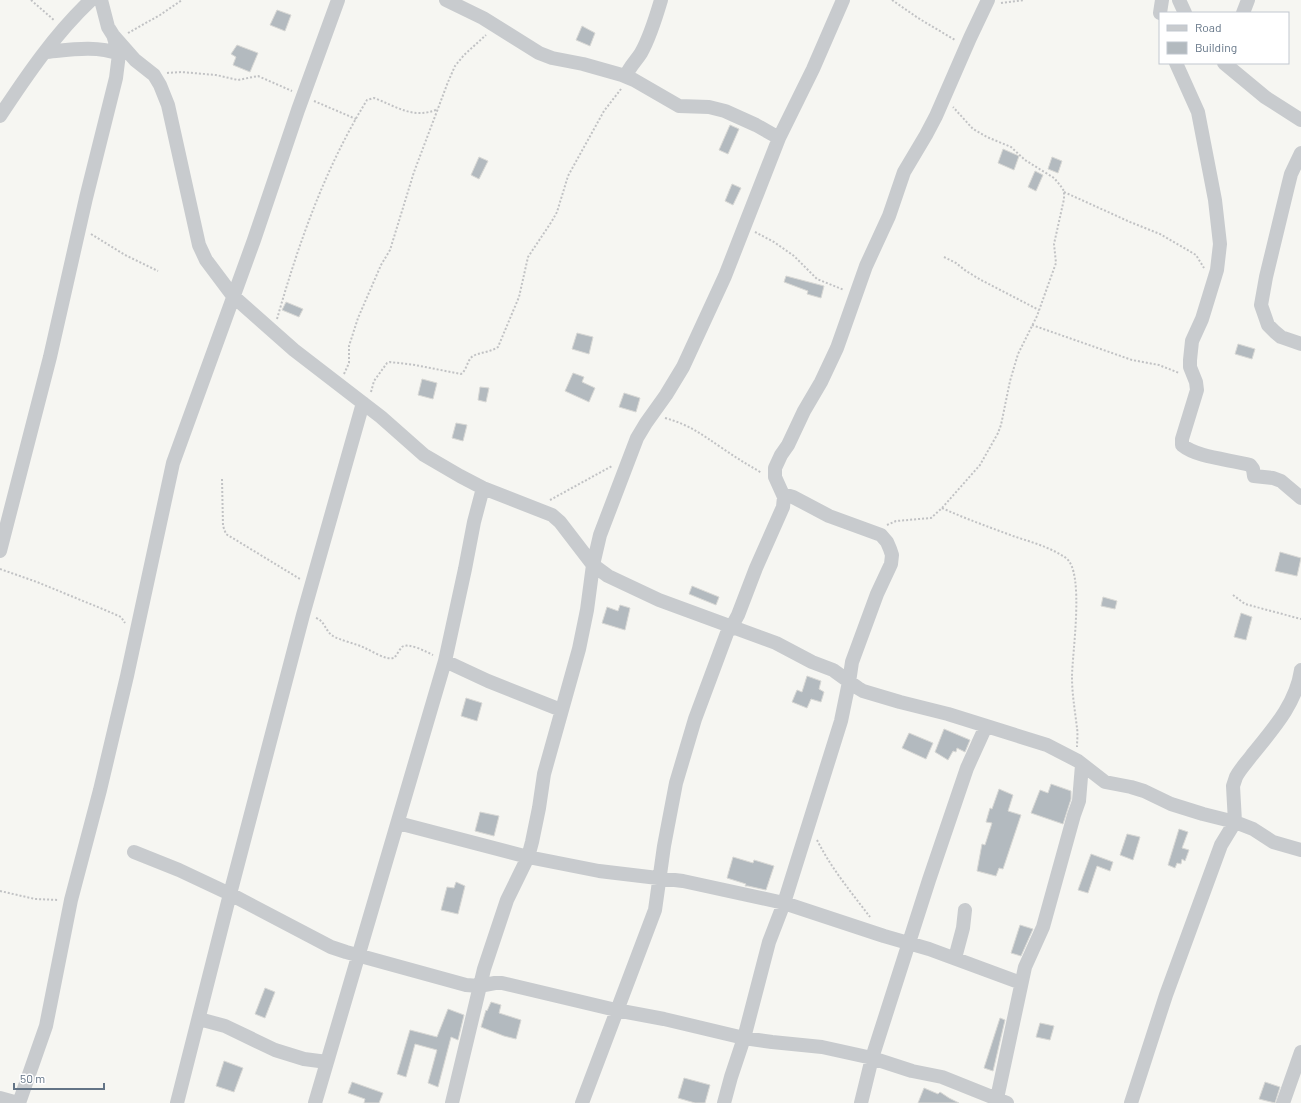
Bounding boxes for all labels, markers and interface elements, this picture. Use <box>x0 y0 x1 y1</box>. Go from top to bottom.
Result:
legend <box>1159 12 1289 64</box>
text: Road <box>1195 20 1222 34</box>
text: Building <box>1195 40 1237 54</box>
scale bar <box>14 1065 104 1091</box>
text: 50 m <box>20 1071 45 1085</box>

